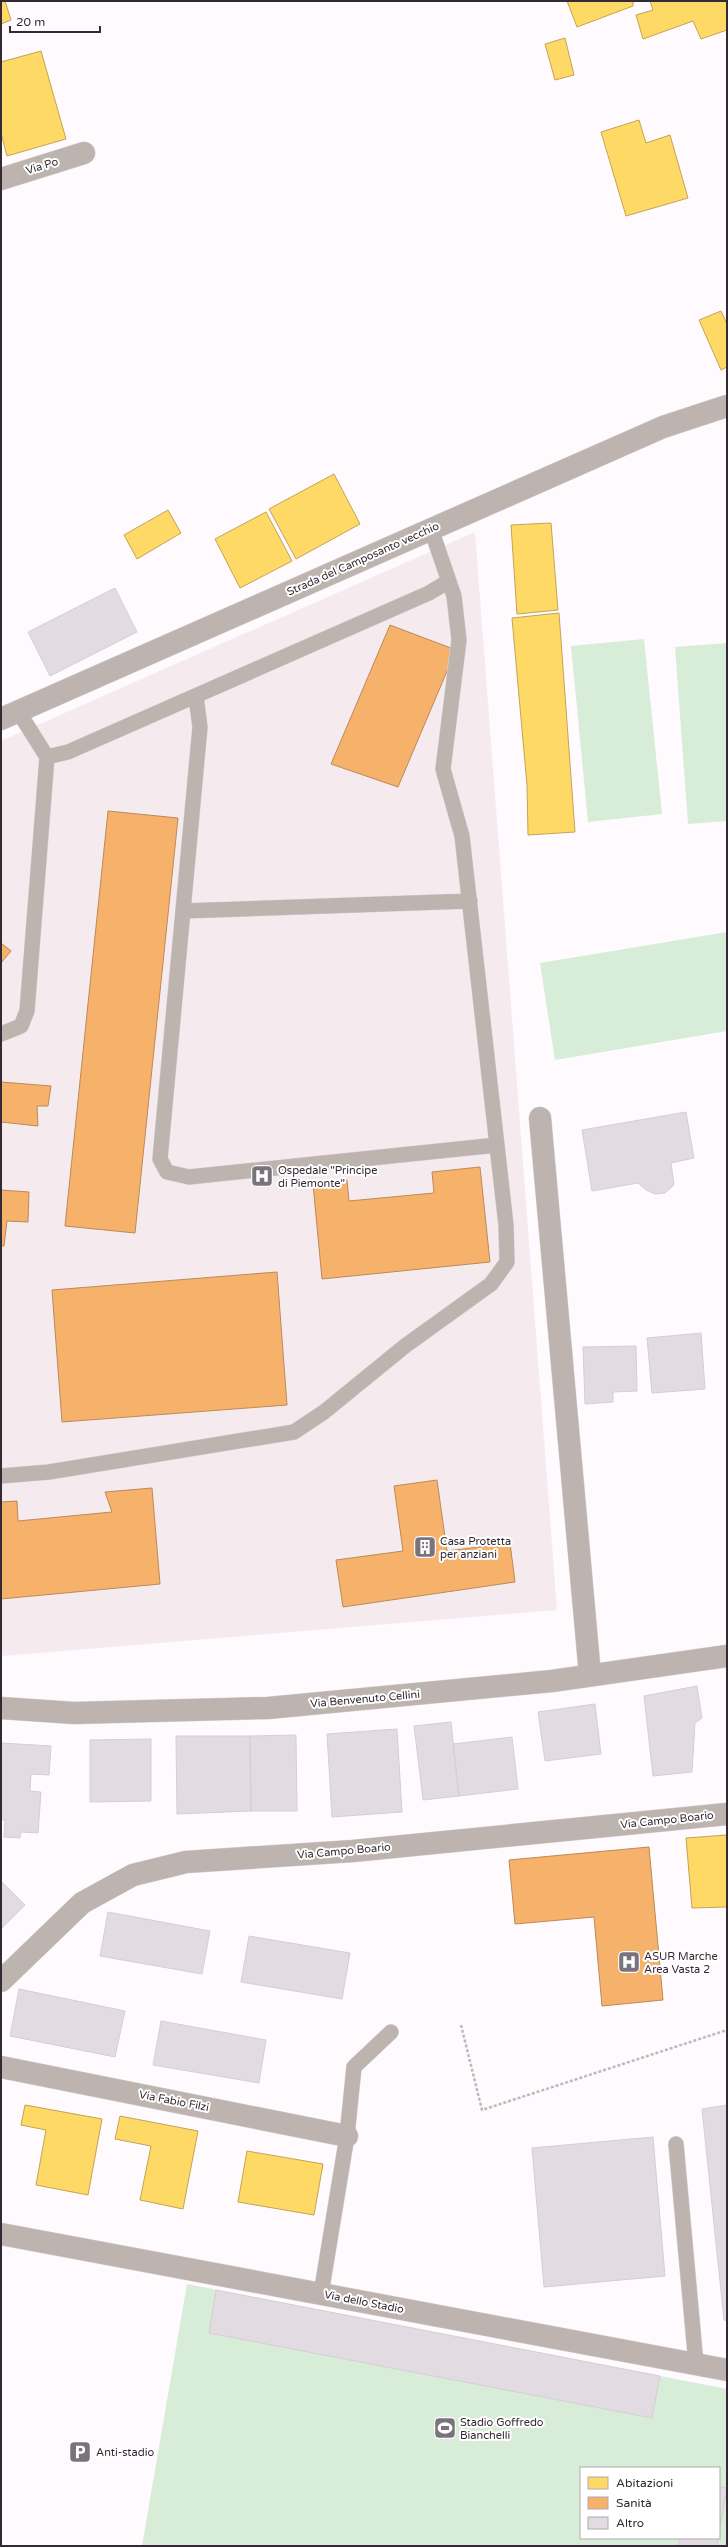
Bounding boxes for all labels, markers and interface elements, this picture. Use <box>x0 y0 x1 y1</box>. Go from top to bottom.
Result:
scale bar <box>10 8 100 34</box>
text: 20 m <box>16 15 45 29</box>
street label: Via Po <box>24 155 60 177</box>
street label: Strada del Camposanto vecchio <box>285 519 441 598</box>
hospital icon: Ospedale "Principe di Piemonte" <box>249 1163 275 1189</box>
place label: Ospedale "Principe di Piemonte" <box>278 1164 378 1190</box>
building icon: Casa Protetta per anziani <box>412 1534 438 1560</box>
place label: Casa Protetta per anziani <box>440 1535 511 1561</box>
street label: Via Benvenuto Cellini <box>310 1688 420 1710</box>
street label: Via Campo Boario <box>620 1809 715 1831</box>
street label: Via Campo Boario <box>297 1840 392 1862</box>
hospital icon: ASUR Marche Area Vasta 2 <box>616 1949 642 1975</box>
place label: ASUR Marche Area Vasta 2 <box>644 1950 718 1976</box>
street label: Via Fabio Filzi <box>138 2088 210 2114</box>
street label: Via dello Stadio <box>323 2288 405 2316</box>
sports icon: Stadio Goffredo Bianchelli <box>432 2415 458 2441</box>
place label: Stadio Goffredo Bianchelli <box>460 2416 544 2442</box>
parking icon: Anti-stadio <box>67 2439 93 2465</box>
place label: Anti-stadio <box>96 2446 154 2459</box>
legend <box>580 2467 720 2539</box>
text: Abitazioni <box>616 2476 673 2490</box>
text: Sanità <box>616 2496 652 2510</box>
text: Altro <box>616 2516 644 2530</box>

